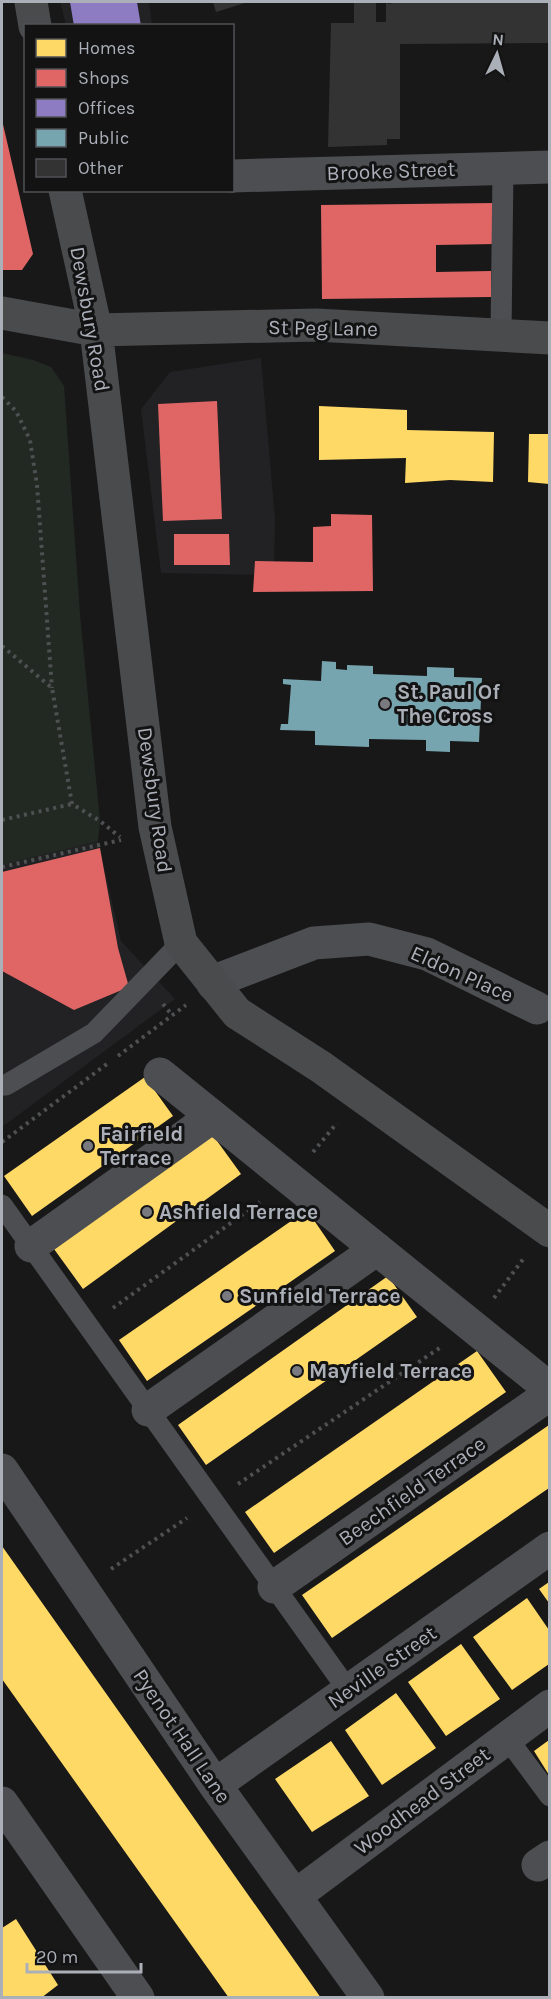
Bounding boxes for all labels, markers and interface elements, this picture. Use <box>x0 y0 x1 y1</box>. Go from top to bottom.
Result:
legend <box>24 24 234 192</box>
north arrow <box>467 24 527 84</box>
text: N <box>492 30 505 50</box>
text: Homes <box>78 37 135 59</box>
text: Shops <box>78 67 130 89</box>
text: Offices <box>78 97 135 119</box>
text: Public <box>78 127 129 149</box>
text: Other <box>78 157 123 179</box>
street label: Brooke Street <box>326 157 456 185</box>
street label: Dewsbury Road <box>65 245 115 393</box>
street label: St Peg Lane <box>268 315 378 341</box>
place label: St. Paul Of The Cross <box>397 680 500 728</box>
marker: St. Paul Of The Cross <box>378 697 392 711</box>
street label: Dewsbury Road <box>133 726 177 874</box>
street label: Eldon Place <box>407 941 517 1007</box>
place label: Fairfield Terrace <box>100 1122 183 1170</box>
marker: Fairfield Terrace <box>81 1139 95 1153</box>
place label: Ashfield Terrace <box>159 1200 318 1224</box>
marker: Ashfield Terrace <box>140 1205 154 1219</box>
place label: Sunfield Terrace <box>239 1284 401 1308</box>
marker: Sunfield Terrace <box>220 1289 234 1303</box>
place label: Mayfield Terrace <box>309 1359 472 1383</box>
marker: Mayfield Terrace <box>290 1364 304 1378</box>
street label: Beechfield Terrace <box>334 1431 490 1551</box>
street label: Neville Street <box>323 1621 441 1713</box>
street label: Pyenot Hall Lane <box>128 1664 236 1808</box>
street label: Woodhead Street <box>349 1742 495 1860</box>
scale bar <box>27 1936 141 1974</box>
text: 20 m <box>36 1946 78 1968</box>

